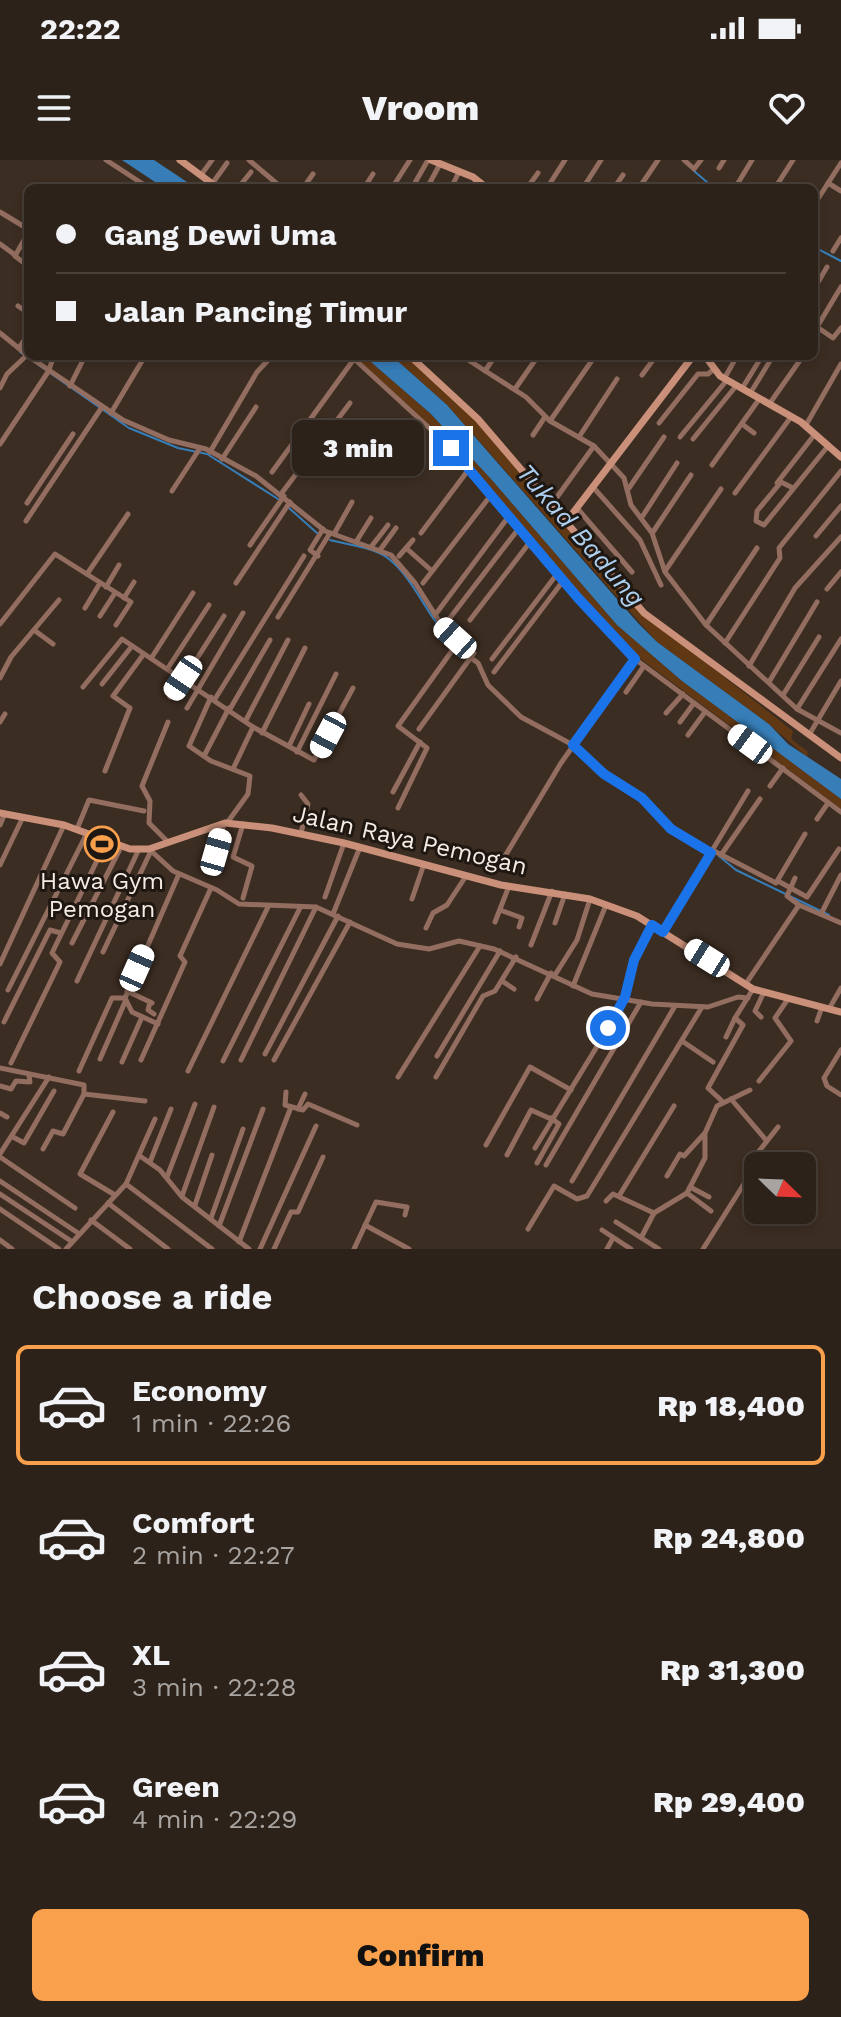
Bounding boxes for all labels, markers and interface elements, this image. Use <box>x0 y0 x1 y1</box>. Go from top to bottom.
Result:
text: 22:22 <box>40 11 121 46</box>
icon: menu <box>32 86 76 130</box>
icon: heart <box>765 86 809 130</box>
text: Vroom <box>362 87 479 129</box>
text: Gang Dewi Uma <box>104 217 337 252</box>
text: Jalan Pancing Timur <box>104 294 407 329</box>
callout: 3 min <box>291 420 423 476</box>
route end <box>433 430 469 466</box>
text: 3 min <box>323 433 393 463</box>
water label: Tukad Badung <box>511 457 651 613</box>
car <box>429 613 481 663</box>
car <box>160 651 206 705</box>
car <box>306 708 350 762</box>
car <box>724 720 776 768</box>
street label: Jalan Raya Pemogan <box>290 799 530 881</box>
sports icon: Hawa Gym Pemogan <box>83 825 121 863</box>
car <box>198 826 234 878</box>
place label: Hawa Gym Pemogan <box>40 867 164 923</box>
car <box>680 935 734 981</box>
car <box>116 941 158 995</box>
route start <box>590 1010 626 1046</box>
north arrow <box>744 1152 816 1224</box>
map controls <box>744 1152 816 1224</box>
text: Choose a ride <box>32 1276 272 1318</box>
icon: car <box>36 1369 108 1441</box>
text: Economy <box>132 1373 267 1408</box>
text: Rp 18,400 <box>657 1388 805 1423</box>
text: 1 min · 22:26 <box>132 1408 291 1438</box>
icon: car <box>36 1501 108 1573</box>
text: Comfort <box>132 1505 254 1540</box>
text: Rp 24,800 <box>653 1520 805 1555</box>
text: 2 min · 22:27 <box>132 1540 295 1570</box>
icon: car <box>36 1633 108 1705</box>
text: XL <box>132 1637 170 1672</box>
text: Rp 31,300 <box>660 1652 805 1687</box>
text: 3 min · 22:28 <box>132 1672 297 1702</box>
icon: car <box>36 1765 108 1837</box>
text: Green <box>132 1769 220 1804</box>
text: Rp 29,400 <box>653 1784 805 1819</box>
text: 4 min · 22:29 <box>132 1804 297 1834</box>
button: Confirm <box>32 1909 809 2001</box>

